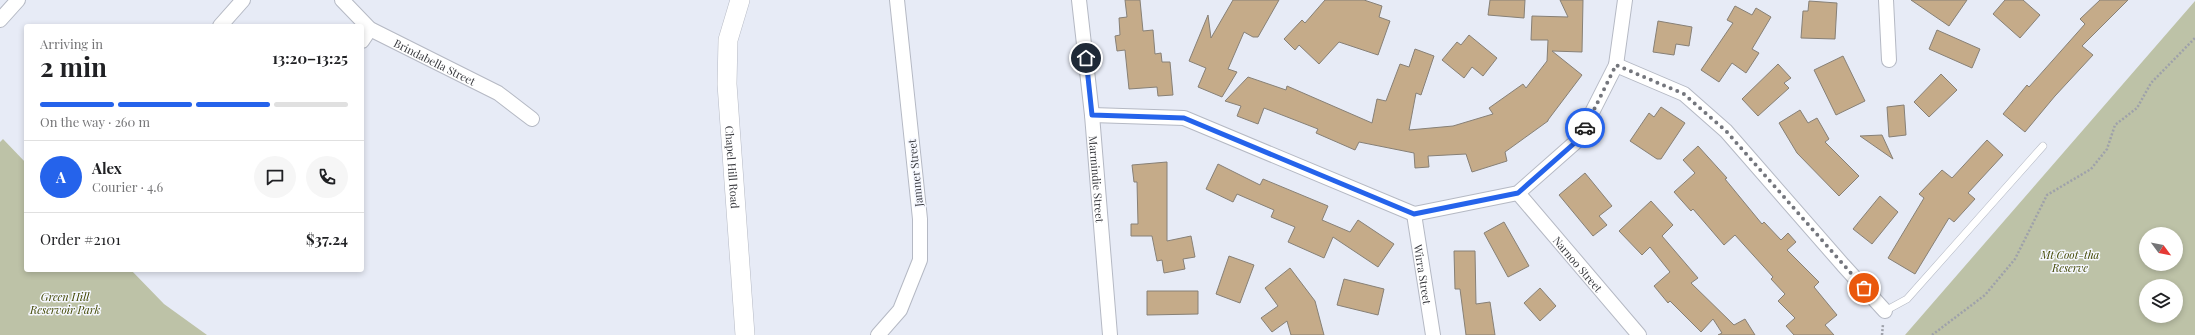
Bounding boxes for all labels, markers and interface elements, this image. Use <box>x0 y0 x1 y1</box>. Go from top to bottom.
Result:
text: Arriving in <box>40 35 103 52</box>
street label: Brindabella Street <box>392 35 478 88</box>
pin <box>1069 41 1103 75</box>
icon: home <box>1075 47 1097 69</box>
text: 13:20–13:25 <box>272 48 348 68</box>
text: 2 min <box>40 49 107 84</box>
courier <box>1565 108 1605 148</box>
text: On the way · 260 m <box>40 113 150 130</box>
icon: car <box>1574 117 1596 139</box>
street label: Chapel Hill Road <box>723 125 743 210</box>
street label: Marmindie Street <box>1086 135 1108 223</box>
street label: Jamner Street <box>904 138 926 208</box>
button: chat <box>254 156 296 198</box>
button: phone <box>306 156 348 198</box>
text: Alex <box>92 158 122 178</box>
text: A <box>56 167 66 187</box>
text: Courier · 4.6 <box>92 178 163 195</box>
north arrow <box>2139 227 2183 271</box>
map controls <box>2139 227 2183 323</box>
text: Order #2101 <box>40 229 121 249</box>
text: $37.24 <box>306 229 348 249</box>
street label: Narnoo Street <box>1550 233 1606 295</box>
street label: Wirra Street <box>1411 242 1436 305</box>
park label: Mt Coot-tha Reserve <box>2040 247 2100 275</box>
pin <box>1847 271 1881 305</box>
icon: bag <box>1853 277 1875 299</box>
button: layers <box>2139 279 2183 323</box>
park label: Green Hill Reservoir Park <box>29 289 100 317</box>

